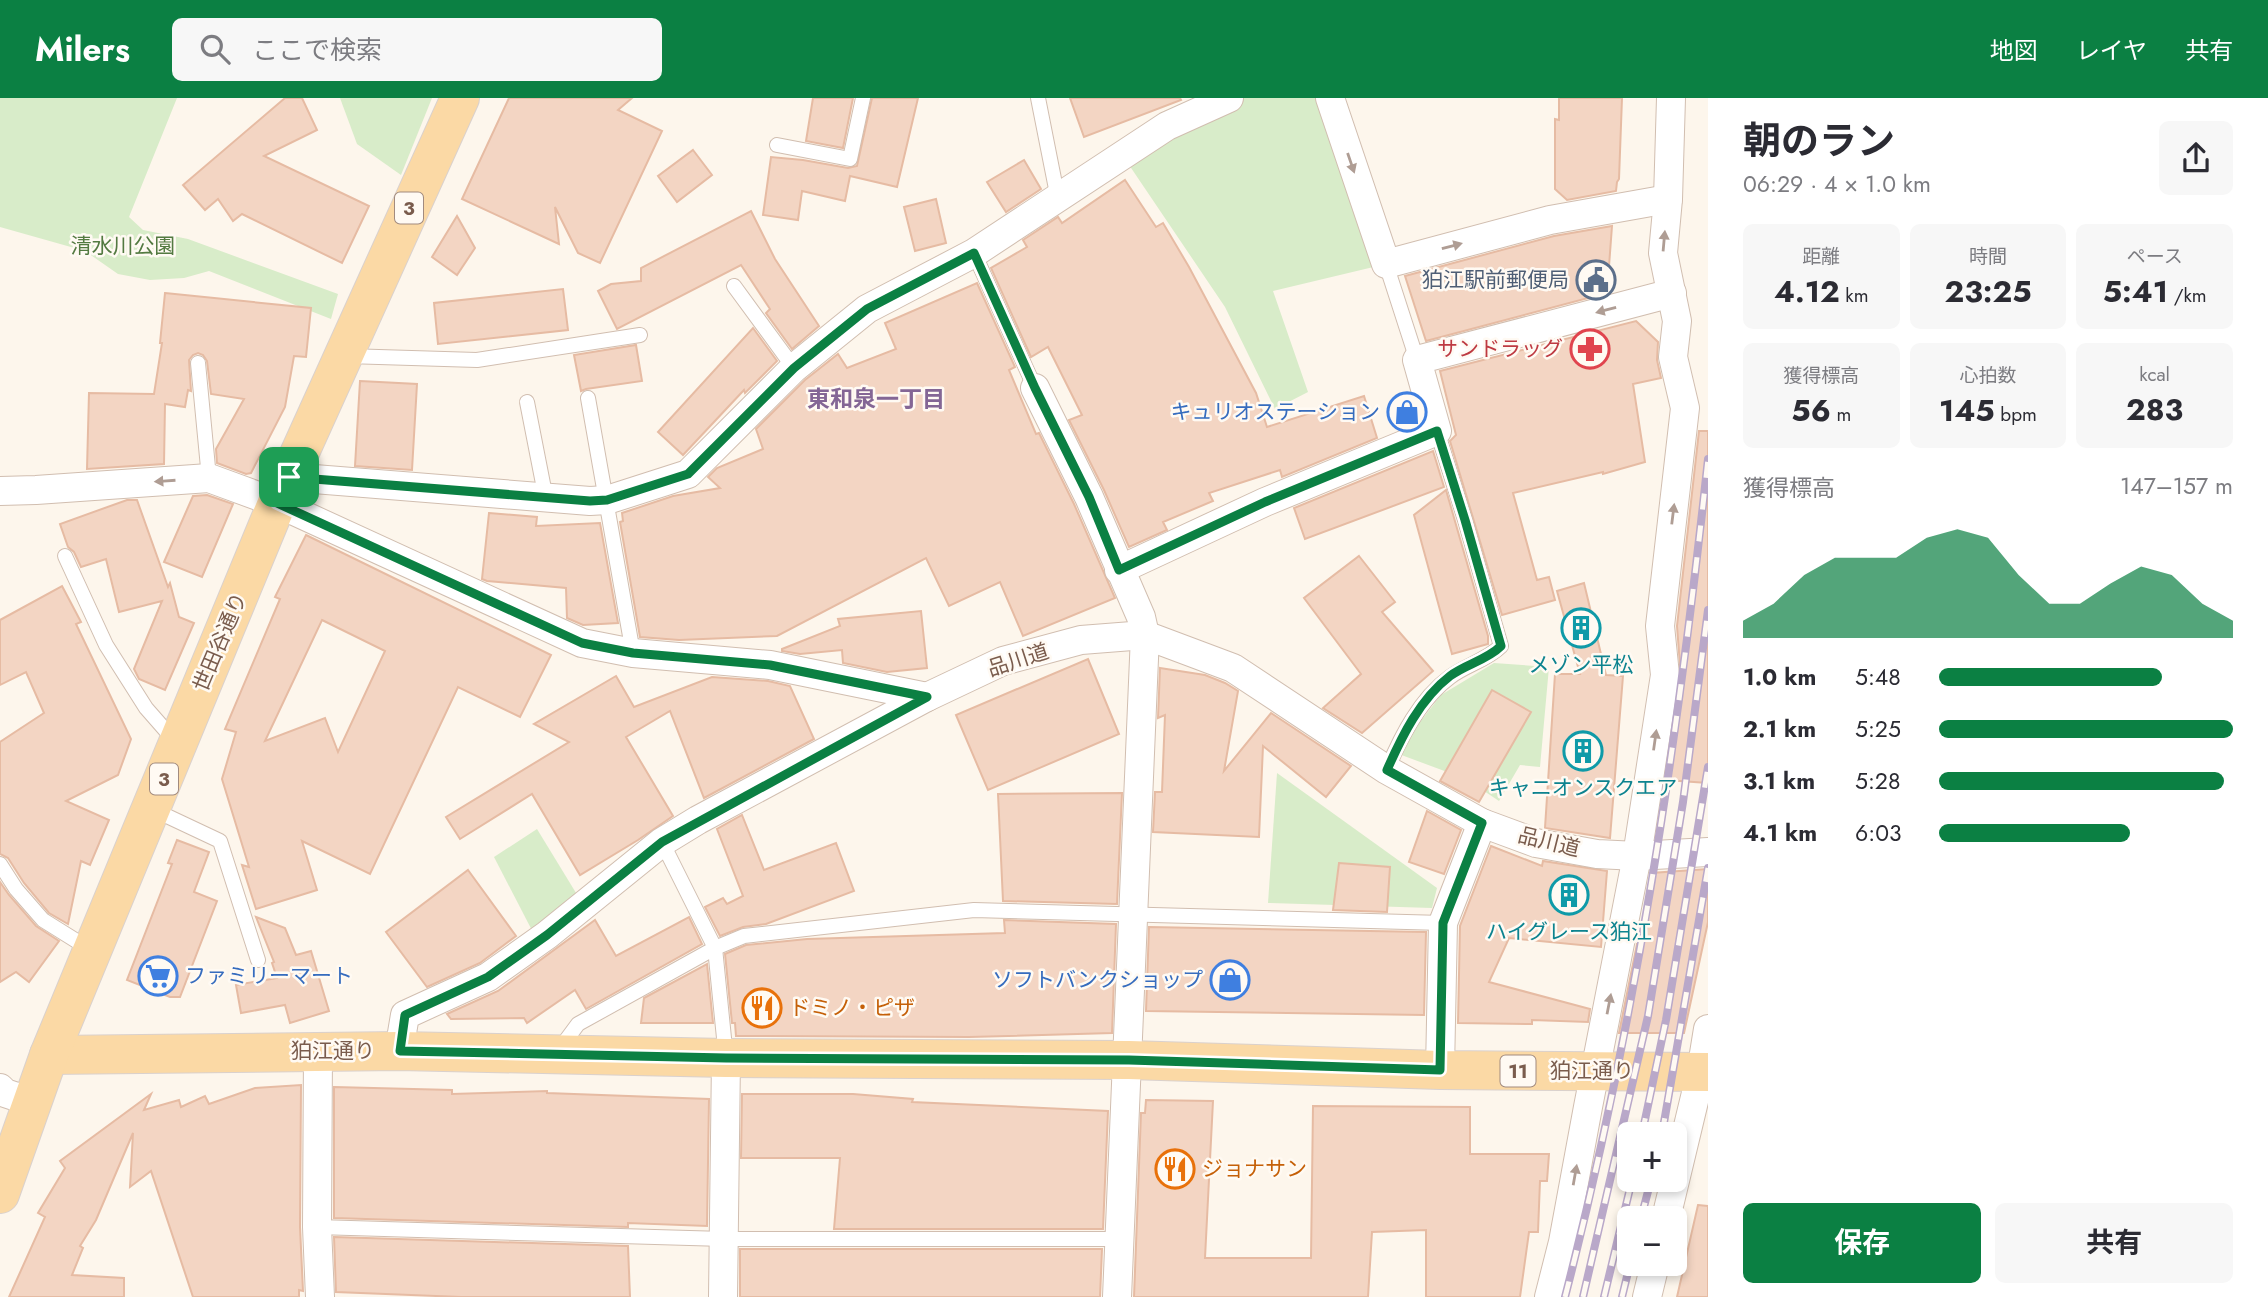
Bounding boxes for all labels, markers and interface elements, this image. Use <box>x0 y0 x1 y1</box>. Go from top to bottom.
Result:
search box <box>172 18 662 81</box>
text: Milers <box>35 26 130 73</box>
icon: search <box>196 30 234 68</box>
text: ここで検索 <box>252 31 382 69</box>
text: 地図 <box>1990 33 2038 68</box>
text: レイヤ <box>2076 33 2147 68</box>
text: 共有 <box>2185 33 2233 68</box>
text: 朝のラン <box>1743 113 1895 168</box>
button: share <box>2159 121 2233 195</box>
one-way arrow <box>1347 152 1357 173</box>
text: 06:29 · 4 × 1.0 km <box>1743 167 1931 201</box>
road number: 3 <box>395 192 423 223</box>
one-way arrow <box>1659 230 1670 252</box>
park label: 清水川公園 <box>71 231 176 261</box>
one-way arrow <box>1441 240 1463 251</box>
text: 距離 <box>1802 243 1840 270</box>
text: 時間 <box>1969 243 2007 270</box>
text: ペース <box>2127 243 2183 270</box>
public building icon: 狛江駅前郵便局 <box>1575 259 1617 301</box>
place label: 狛江駅前郵便局 <box>1422 265 1569 295</box>
text: 4.12 <box>1774 270 1840 313</box>
text: 23:25 <box>1944 270 2031 313</box>
text: 5:41 <box>2103 270 2168 313</box>
text: km <box>1840 282 1869 309</box>
text: /km <box>2168 282 2207 309</box>
one-way arrow <box>1595 305 1617 316</box>
pharmacy icon: サンドラッグ <box>1569 328 1611 370</box>
place label: サンドラッグ <box>1437 334 1563 364</box>
text: kcal <box>2139 361 2170 388</box>
text: 獲得標高 <box>1783 362 1859 389</box>
text: 心拍数 <box>1959 362 2017 389</box>
district label: 東和泉一丁目 <box>807 382 945 416</box>
text: 283 <box>2126 388 2183 431</box>
text: 56 <box>1791 389 1831 432</box>
text: 145 <box>1939 389 1995 432</box>
shop icon: キュリオステーション <box>1386 391 1428 433</box>
place label: キュリオステーション <box>1170 397 1380 427</box>
text: m <box>1831 401 1851 428</box>
text: bpm <box>1995 401 2037 428</box>
pin <box>259 447 319 507</box>
icon: arrive <box>270 458 308 496</box>
text: 147–157 m <box>2120 469 2233 503</box>
text: 獲得標高 <box>1743 471 1835 505</box>
one-way arrow <box>154 476 176 487</box>
one-way arrow <box>1667 503 1678 525</box>
street label: 世田谷通り <box>186 588 254 696</box>
building icon: メゾン平松 <box>1560 607 1602 649</box>
street label: 品川道 <box>983 636 1053 684</box>
place label: メゾン平松 <box>1529 650 1634 680</box>
text: 1.0 km <box>1743 660 1816 694</box>
text: 5:48 <box>1855 660 1901 694</box>
text: 2.1 km <box>1743 712 1816 746</box>
text: 5:25 <box>1855 712 1901 746</box>
one-way arrow <box>1650 729 1661 751</box>
building icon: キャニオンスクエア <box>1562 730 1604 772</box>
road number: 3 <box>150 764 178 794</box>
text: 3.1 km <box>1743 764 1815 798</box>
text: 5:28 <box>1855 764 1901 798</box>
place label: キャニオンスクエア <box>1489 773 1677 803</box>
text: 4.1 km <box>1743 816 1817 850</box>
text: 6:03 <box>1855 816 1902 850</box>
street label: 品川道 <box>1515 820 1583 864</box>
building icon: ハイグレース狛江 <box>1548 874 1590 916</box>
place label: ハイグレース狛江 <box>1486 917 1652 947</box>
supermarket icon: ファミリーマート <box>137 955 179 997</box>
shop icon: ソフトバンクショップ <box>1209 959 1251 1001</box>
place label: ファミリーマート <box>185 961 353 991</box>
place label: ソフトバンクショップ <box>992 965 1203 995</box>
restaurant icon: ドミノ・ピザ <box>741 987 783 1029</box>
place label: ドミノ・ピザ <box>789 993 915 1023</box>
one-way arrow <box>1604 993 1615 1015</box>
street label: 狛江通り <box>291 1036 375 1066</box>
road number: 11 <box>1500 1056 1536 1086</box>
street label: 狛江通り <box>1550 1056 1634 1086</box>
map controls <box>1617 1122 1687 1276</box>
button: + <box>1617 1122 1687 1192</box>
restaurant icon: ジョナサン <box>1154 1148 1196 1190</box>
place label: ジョナサン <box>1202 1154 1307 1184</box>
one-way arrow <box>1570 1164 1581 1186</box>
button: 保存 <box>1743 1203 1981 1283</box>
button: 共有 <box>1995 1203 2233 1283</box>
button: − <box>1617 1206 1687 1276</box>

